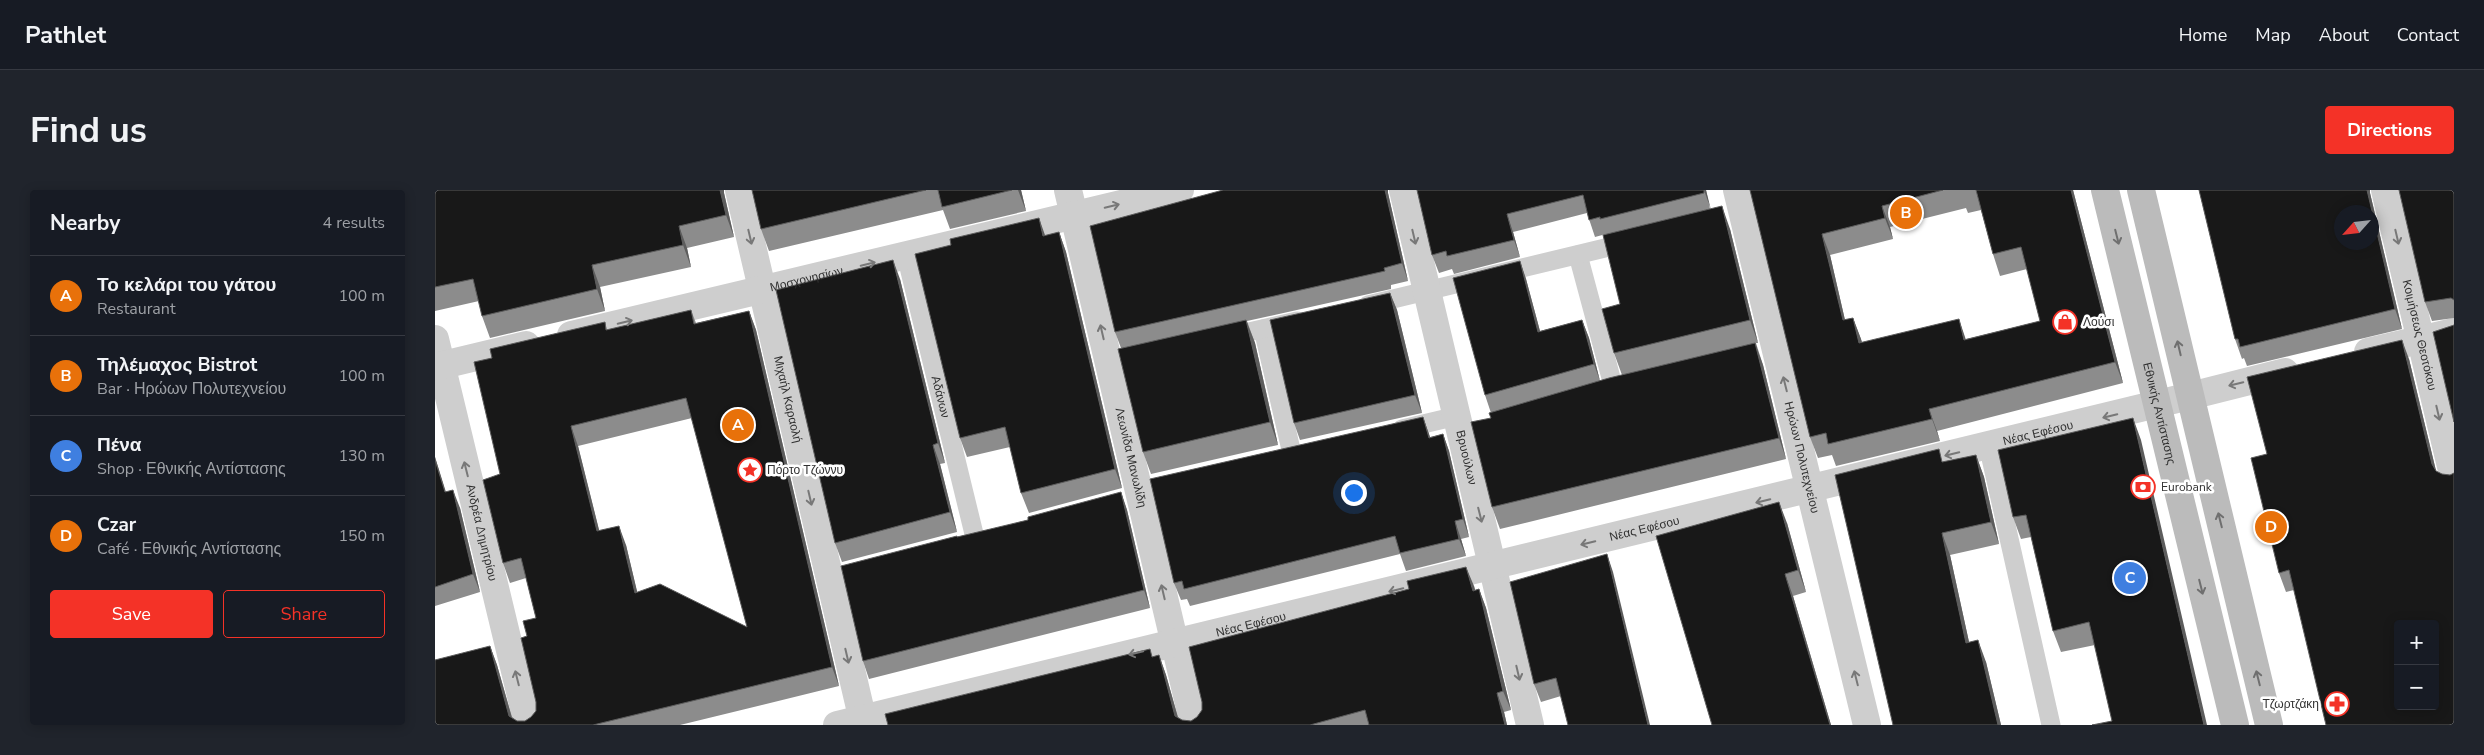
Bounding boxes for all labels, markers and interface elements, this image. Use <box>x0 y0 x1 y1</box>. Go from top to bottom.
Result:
text: Pathlet <box>25 19 106 51</box>
text: Home <box>2179 23 2227 47</box>
text: Map <box>2255 23 2291 47</box>
text: About <box>2319 23 2369 47</box>
text: Contact <box>2397 23 2459 47</box>
button: Directions <box>2325 106 2454 154</box>
text: Find us <box>30 107 147 154</box>
pin: B <box>1890 194 1922 232</box>
one-way arrow <box>1103 201 1119 210</box>
north arrow <box>2334 205 2379 250</box>
text: Nearby <box>50 209 120 237</box>
text: 4 results <box>323 212 385 234</box>
one-way arrow <box>746 229 755 245</box>
one-way arrow <box>1410 229 1419 245</box>
one-way arrow <box>2113 229 2122 245</box>
one-way arrow <box>2393 229 2402 245</box>
one-way arrow <box>860 259 876 268</box>
street label: Μοσχονησίων <box>768 262 845 295</box>
text: Το κελάρι του γάτου <box>97 272 276 298</box>
street label: Κοιμήσεως Θεοτόκου <box>2399 278 2441 392</box>
text: A <box>60 285 72 307</box>
text: 100 m <box>338 285 385 307</box>
text: Restaurant <box>97 298 176 320</box>
shop icon: Λούσι <box>2052 309 2078 335</box>
place label: Λούσι <box>2083 314 2115 330</box>
one-way arrow <box>617 317 633 326</box>
one-way arrow <box>1097 325 1106 341</box>
one-way arrow <box>2174 341 2183 357</box>
text: Τηλέμαχος Bistrot <box>97 352 257 378</box>
street label: Μιχαήλ Καραολή <box>770 354 806 445</box>
street label: Εθνικής Αντίστασης <box>2139 361 2180 467</box>
text: B <box>60 365 72 387</box>
text: 100 m <box>338 365 385 387</box>
street label: Αδάνων <box>928 374 953 420</box>
one-way arrow <box>1780 376 1789 392</box>
text: Bar · Ηρώων Πολυτεχνείου <box>97 378 286 400</box>
one-way arrow <box>2229 380 2245 389</box>
street label: Ηρώων Πολυτεχνείου <box>1781 400 1823 515</box>
one-way arrow <box>2434 404 2443 420</box>
pin: A <box>722 406 754 444</box>
street label: Λεωνίδα Μανωλίδη <box>1112 406 1151 509</box>
one-way arrow <box>2102 411 2118 421</box>
street label: Νέας Εφέσου <box>2001 417 2075 449</box>
street label: Βρυούλων <box>1452 429 1481 487</box>
text: Πένα <box>97 432 142 458</box>
text: C <box>61 445 71 467</box>
text: 130 m <box>338 445 385 467</box>
one-way arrow <box>1944 450 1960 459</box>
place icon: Πόρτο Τζώννυ <box>737 457 763 483</box>
text: Shop · Εθνικής Αντίστασης <box>97 458 286 480</box>
one-way arrow <box>461 461 470 477</box>
place label: Πόρτο Τζώννυ <box>767 462 843 478</box>
bank icon: Eurobank <box>2130 474 2156 500</box>
place label: Eurobank <box>2161 479 2213 495</box>
your location <box>1341 480 1367 506</box>
street label: Ανδρέα Δημητρίου <box>462 482 501 582</box>
one-way arrow <box>806 489 815 505</box>
one-way arrow <box>1755 497 1771 506</box>
one-way arrow <box>1476 506 1485 522</box>
pin: D <box>2255 508 2287 546</box>
text: Czar <box>97 512 136 538</box>
street label: Νέας Εφέσου <box>1608 512 1681 545</box>
one-way arrow <box>2215 512 2224 528</box>
text: D <box>60 525 72 547</box>
text: 150 m <box>338 525 385 547</box>
text: Café · Εθνικής Αντίστασης <box>97 538 281 560</box>
one-way arrow <box>1580 539 1596 548</box>
pin: C <box>2114 559 2146 597</box>
one-way arrow <box>2197 579 2206 595</box>
one-way arrow <box>1158 585 1167 601</box>
one-way arrow <box>1388 585 1404 595</box>
button: Save <box>50 590 213 638</box>
button: Share <box>223 590 385 638</box>
street label: Νέας Εφέσου <box>1214 608 1288 641</box>
map controls <box>2394 620 2439 710</box>
button: + <box>2394 620 2439 665</box>
one-way arrow <box>843 648 852 664</box>
one-way arrow <box>1128 648 1144 658</box>
one-way arrow <box>1514 664 1523 680</box>
button: − <box>2394 665 2439 710</box>
one-way arrow <box>512 670 521 686</box>
one-way arrow <box>1851 670 1860 686</box>
one-way arrow <box>2253 670 2262 686</box>
pharmacy icon: Τζωρτζάκη <box>2324 691 2350 717</box>
place label: Τζωρτζάκη <box>2262 696 2319 712</box>

